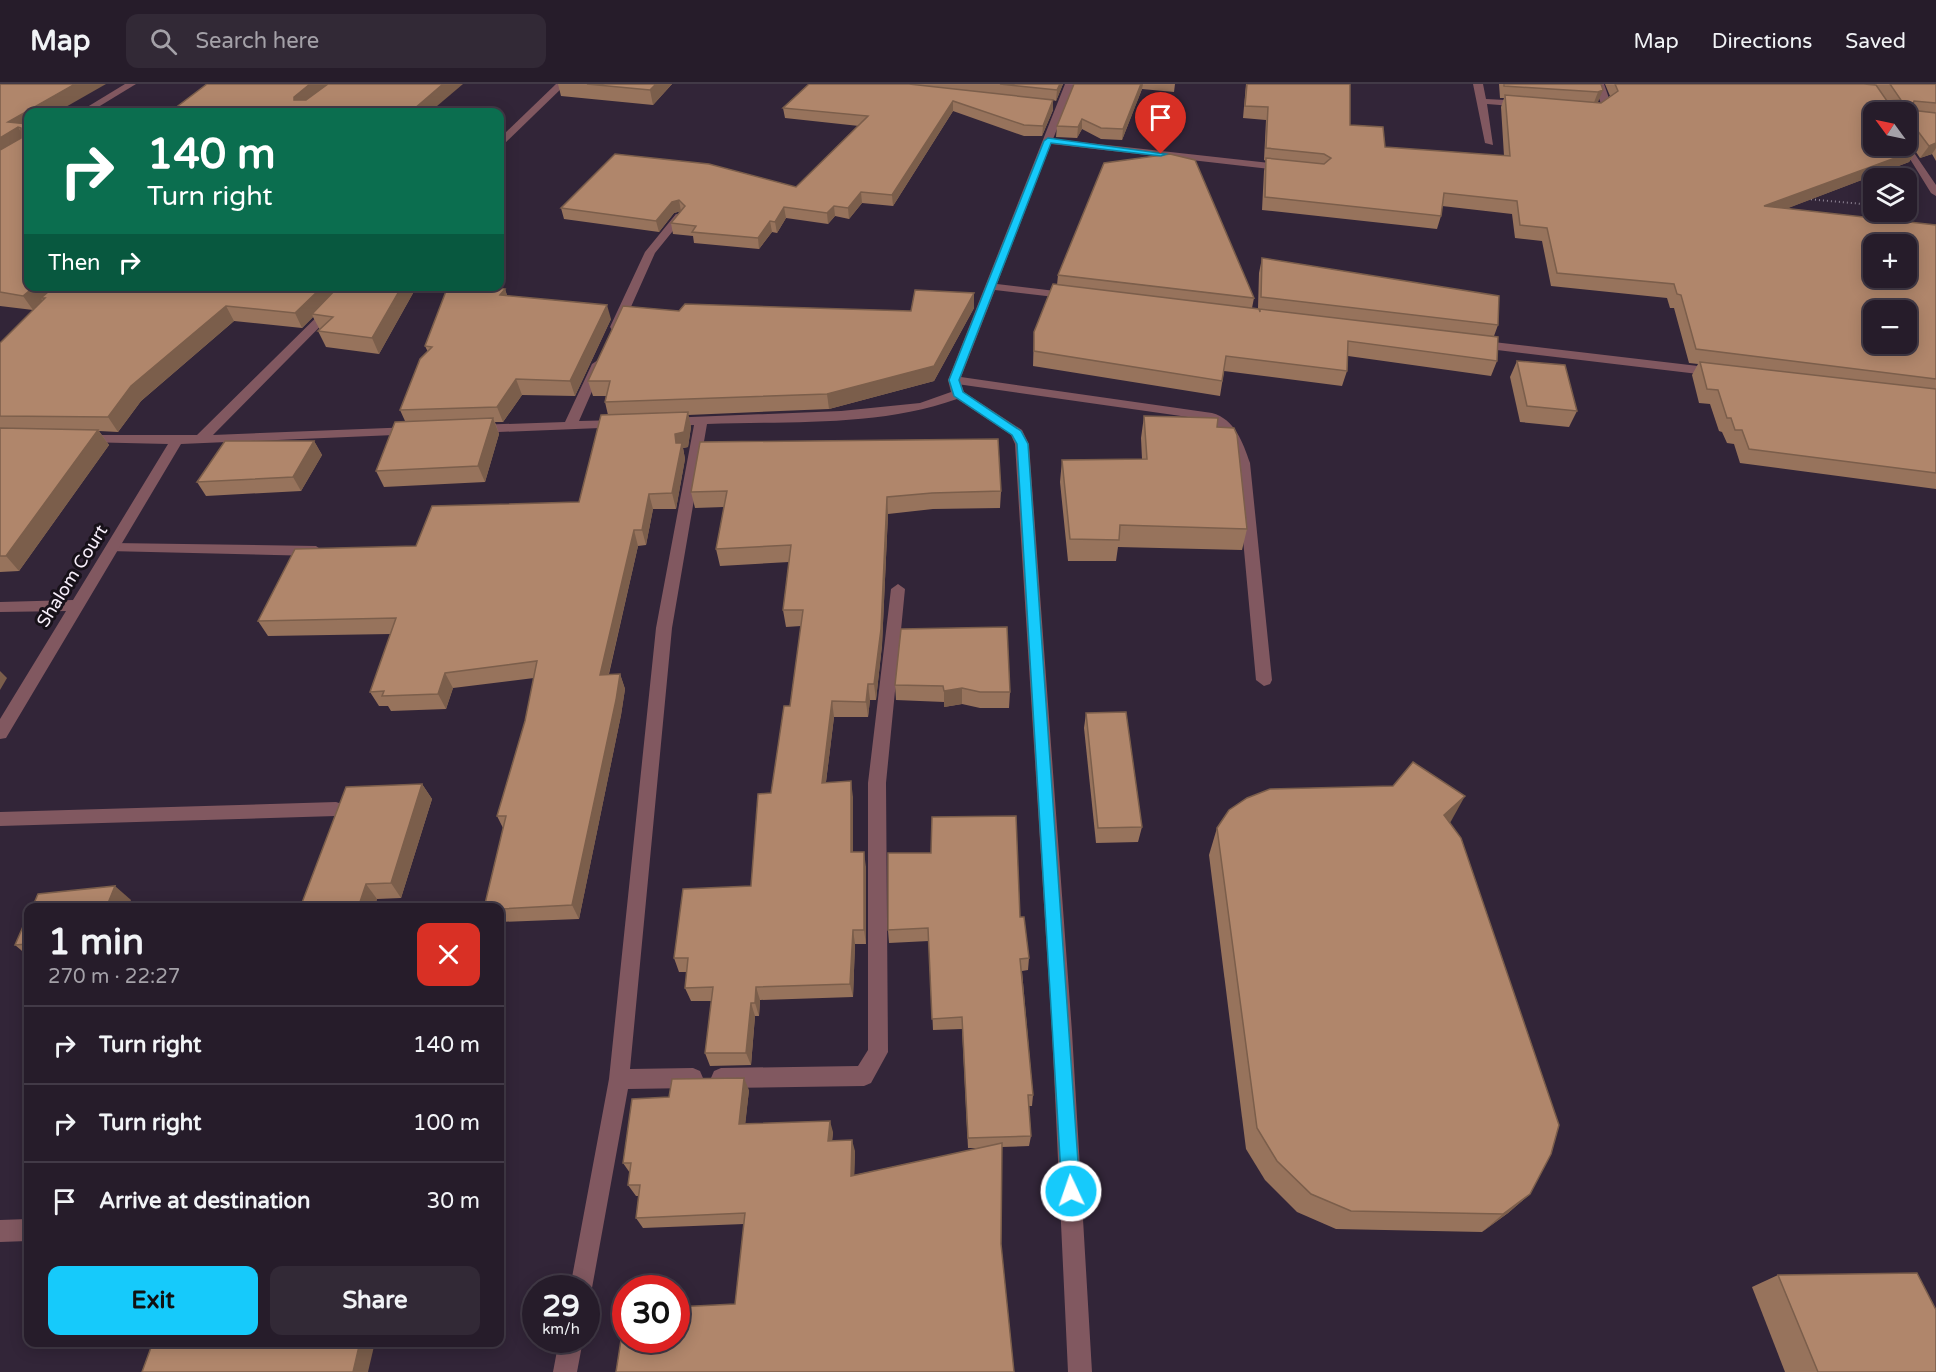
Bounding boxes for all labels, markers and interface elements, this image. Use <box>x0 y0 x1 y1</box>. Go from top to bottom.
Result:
search box <box>126 14 546 68</box>
text: Map <box>30 24 90 58</box>
icon: search <box>147 25 180 58</box>
text: Search here <box>195 28 319 54</box>
text: Map <box>1633 29 1679 54</box>
text: Directions <box>1712 29 1812 54</box>
text: Saved <box>1845 29 1906 54</box>
pin <box>1135 92 1186 154</box>
icon: arrive <box>1144 101 1177 134</box>
north arrow <box>1863 102 1917 156</box>
map controls <box>1863 102 1917 354</box>
text: 140 m <box>147 129 276 180</box>
icon: right <box>48 132 126 210</box>
button: layers <box>1863 168 1917 222</box>
text: Turn right <box>147 180 273 213</box>
button: + <box>1863 234 1917 288</box>
icon: right <box>113 246 146 279</box>
text: Then <box>48 250 101 276</box>
button: − <box>1863 300 1917 354</box>
street label: Shalom Court <box>32 521 112 631</box>
text: 1 min <box>48 921 144 964</box>
button: close <box>417 923 480 986</box>
text: 270 m · 22:27 <box>48 965 180 989</box>
icon: right <box>48 1029 81 1062</box>
text: Turn right <box>99 1032 201 1058</box>
text: 140 m <box>413 1032 480 1058</box>
icon: right <box>48 1107 81 1140</box>
text: Turn right <box>99 1110 201 1136</box>
text: 100 m <box>413 1110 480 1136</box>
position arrow <box>1039 1159 1103 1223</box>
icon: arrive <box>48 1185 81 1218</box>
text: Arrive at destination <box>99 1188 310 1214</box>
text: 30 m <box>426 1188 480 1214</box>
button: Exit <box>48 1266 258 1335</box>
button: Share <box>270 1266 480 1335</box>
speed limit sign: 30 <box>612 1275 690 1353</box>
text: 29 <box>542 1288 580 1325</box>
text: km/h <box>542 1320 580 1338</box>

